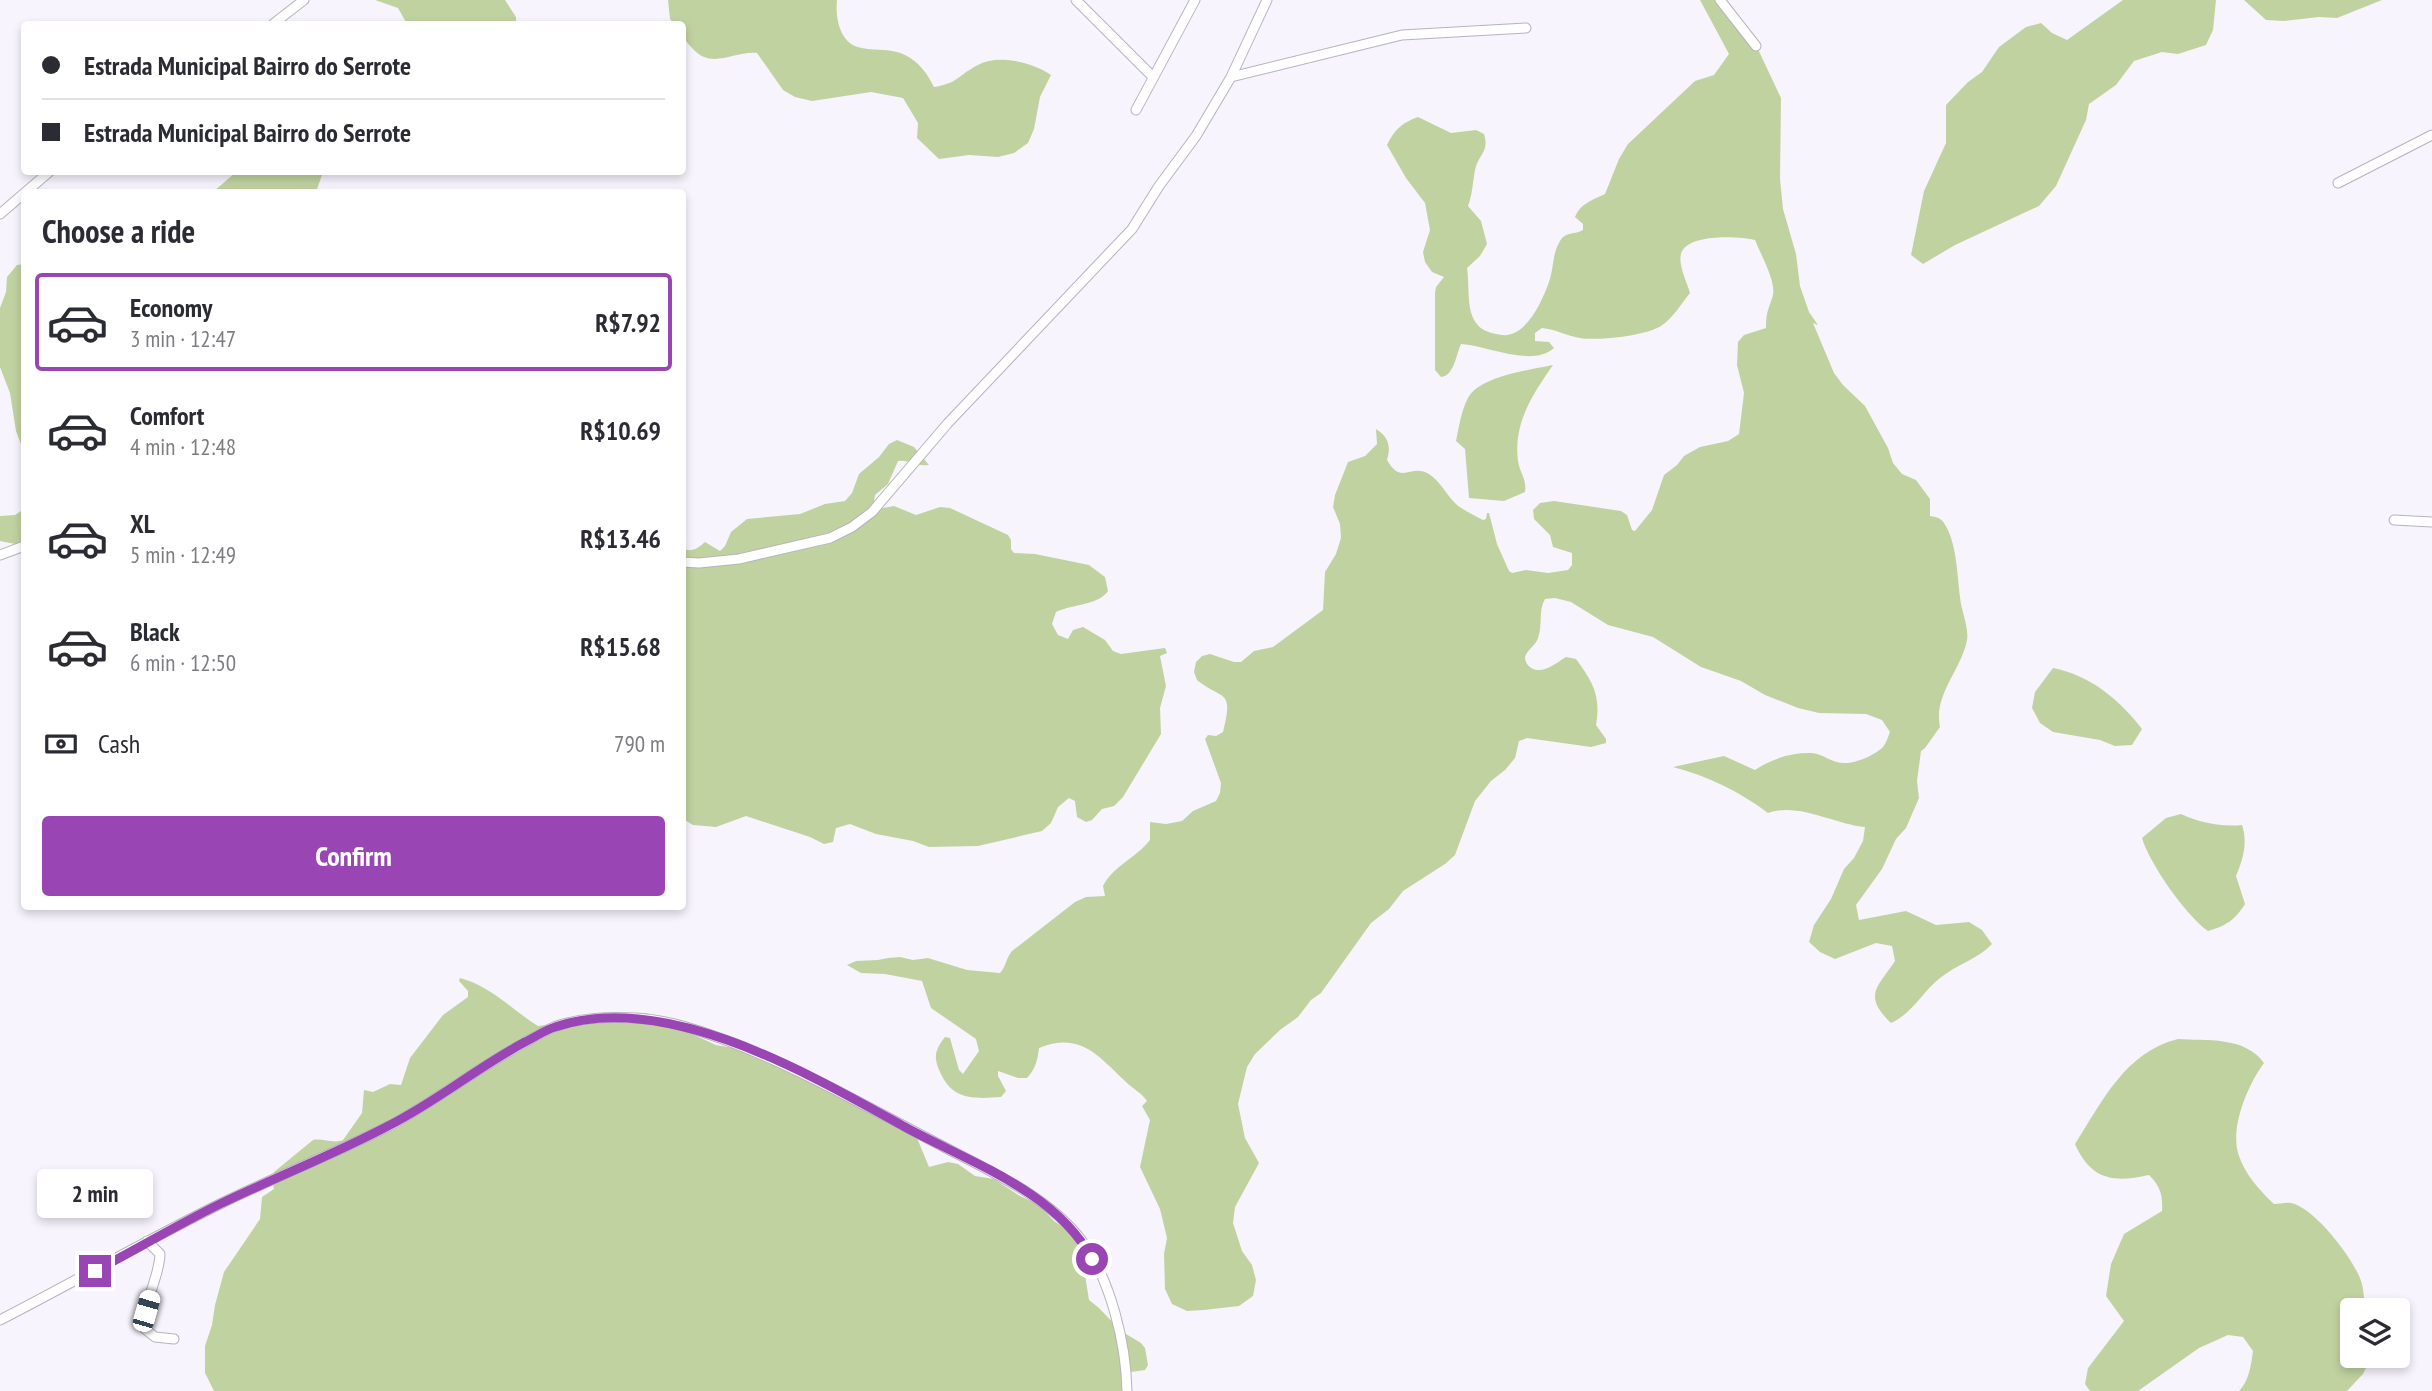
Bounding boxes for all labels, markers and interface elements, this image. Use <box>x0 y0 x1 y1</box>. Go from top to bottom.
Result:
text: Estrada Municipal Bairro do Serrote <box>84 49 411 82</box>
text: Estrada Municipal Bairro do Serrote <box>84 116 411 149</box>
text: Choose a ride <box>42 210 195 252</box>
icon: car <box>46 291 109 354</box>
text: Economy <box>130 291 212 324</box>
text: R$7.92 <box>595 306 661 339</box>
text: 3 min · 12:47 <box>130 324 236 353</box>
icon: car <box>46 399 109 462</box>
text: Comfort <box>130 399 204 432</box>
text: R$10.69 <box>580 414 661 447</box>
text: 4 min · 12:48 <box>130 432 236 461</box>
icon: car <box>46 507 109 570</box>
text: XL <box>130 507 155 540</box>
text: R$13.46 <box>580 522 661 555</box>
text: 5 min · 12:49 <box>130 540 236 569</box>
icon: car <box>46 615 109 678</box>
text: Black <box>130 615 180 648</box>
text: R$15.68 <box>580 630 661 663</box>
text: 6 min · 12:50 <box>130 648 236 677</box>
icon: cash <box>42 725 80 763</box>
text: Cash <box>98 727 140 760</box>
text: 790 m <box>614 729 665 758</box>
button: Confirm <box>42 816 665 896</box>
callout: 2 min <box>37 1170 153 1218</box>
text: 2 min <box>72 1179 118 1208</box>
route start <box>1076 1243 1108 1275</box>
route end <box>79 1255 111 1287</box>
car <box>131 1288 162 1334</box>
map controls <box>2340 1298 2410 1368</box>
button: layers <box>2340 1298 2410 1368</box>

